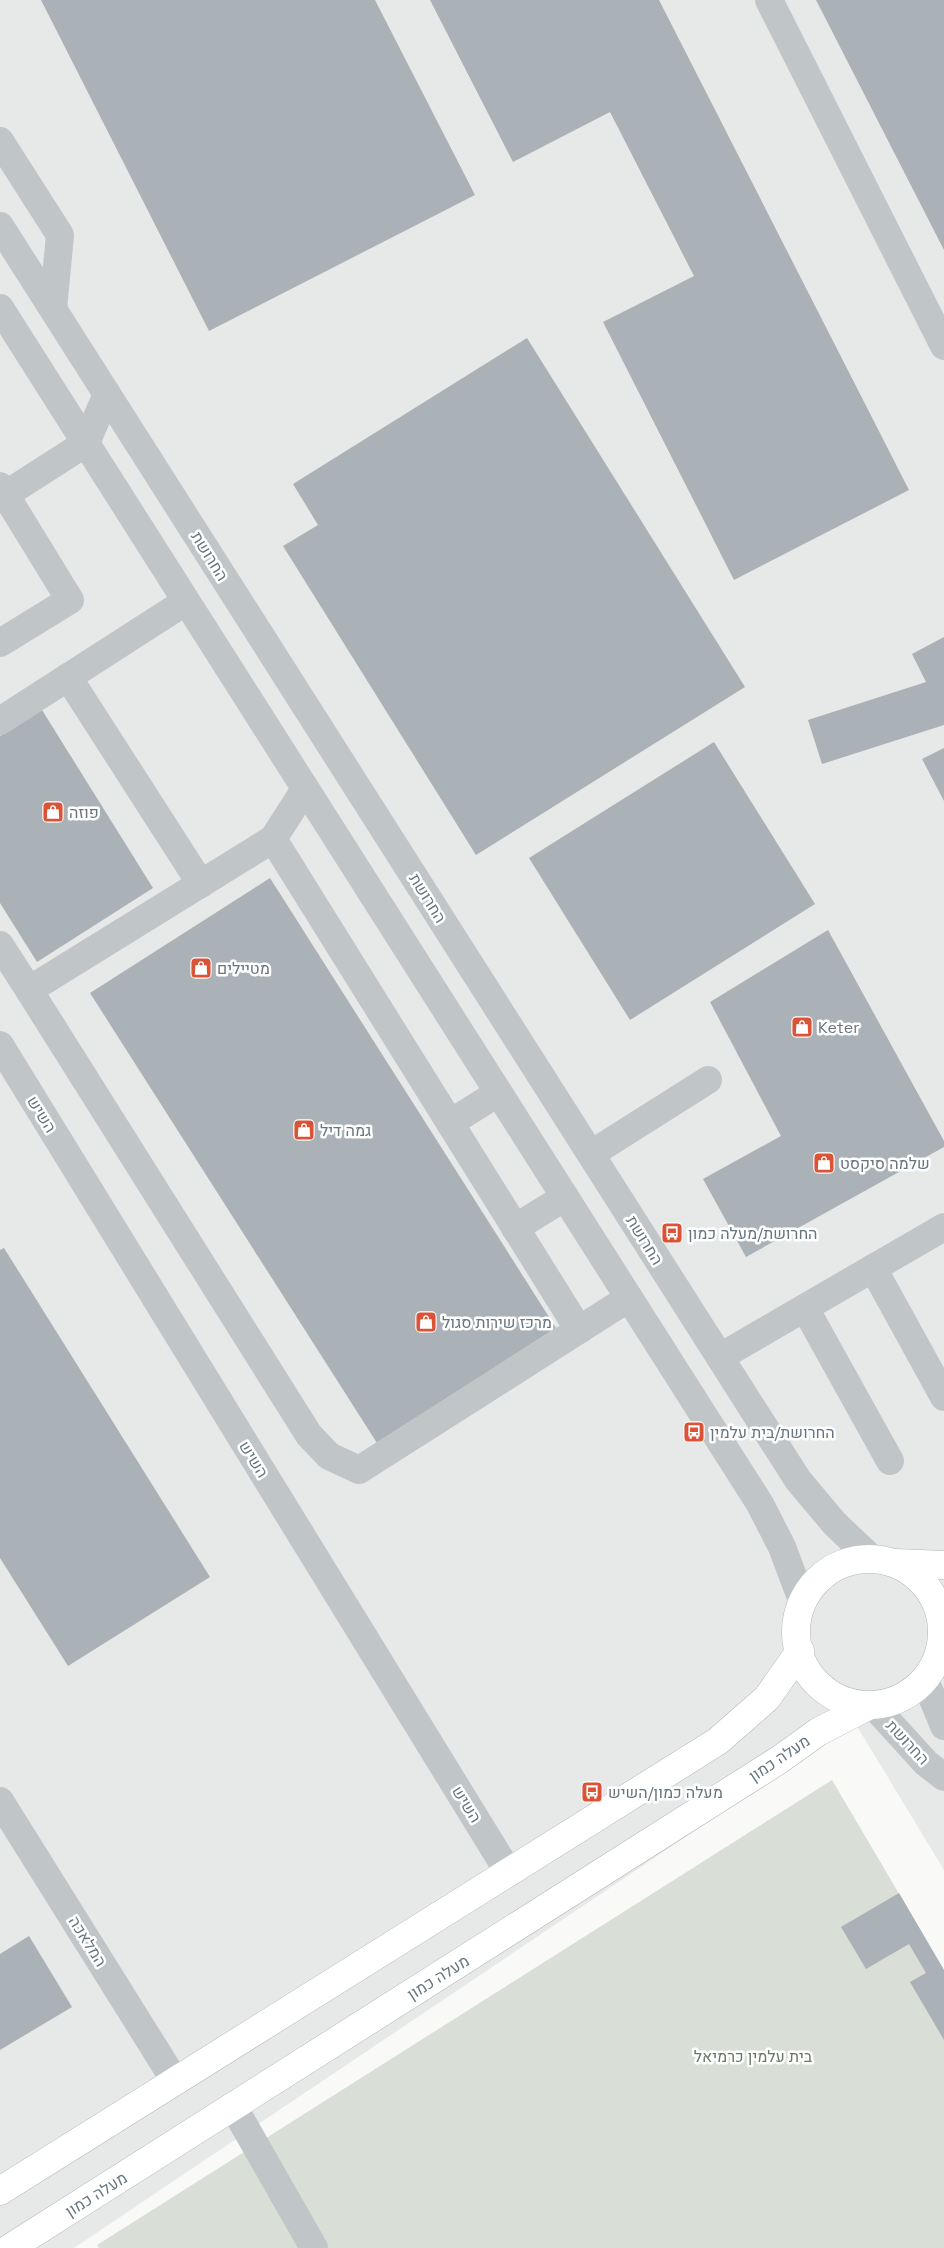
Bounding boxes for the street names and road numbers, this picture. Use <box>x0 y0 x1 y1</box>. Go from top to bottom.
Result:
street label: החרושת <box>186 528 233 585</box>
street label: החרושת <box>404 870 451 927</box>
street label: השיש <box>22 1092 61 1137</box>
street label: החרושת <box>621 1212 668 1269</box>
street label: השיש <box>234 1437 273 1482</box>
street label: החרושת <box>881 1715 934 1769</box>
street label: מעלה כמון <box>745 1730 814 1786</box>
street label: השיש <box>447 1782 486 1827</box>
street label: המלאכה <box>64 1912 111 1971</box>
street label: מעלה כמון <box>403 1950 473 2005</box>
street label: מעלה כמון <box>61 2167 131 2222</box>

